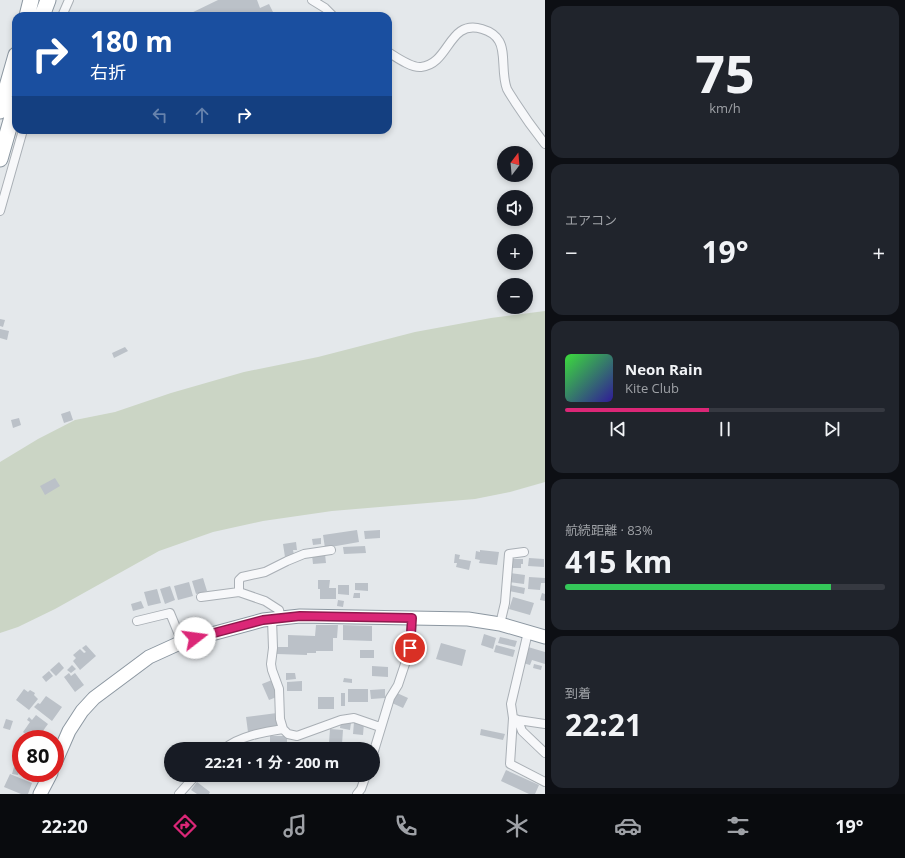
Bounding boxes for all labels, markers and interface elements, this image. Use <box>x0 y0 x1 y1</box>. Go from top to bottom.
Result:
text: 180 m <box>90 22 173 60</box>
icon: right <box>24 28 76 80</box>
text: 75 <box>695 37 755 108</box>
text: 右折 <box>90 60 126 84</box>
text: km/h <box>709 99 741 117</box>
icon: left <box>149 104 171 126</box>
icon: ahead <box>191 104 213 126</box>
icon: right <box>233 104 255 126</box>
north arrow <box>497 146 533 182</box>
map controls <box>497 146 533 314</box>
button: sound <box>497 190 533 226</box>
text: エアコン <box>565 211 617 229</box>
text: 19° <box>701 231 749 272</box>
button: + <box>497 234 533 270</box>
text: − <box>565 237 578 267</box>
text: + <box>872 237 885 267</box>
button: − <box>497 278 533 314</box>
text: Neon Rain <box>625 359 703 379</box>
text: Kite Club <box>625 379 679 397</box>
icon: previous <box>607 418 629 440</box>
icon: pause <box>714 418 736 440</box>
icon: next <box>821 418 843 440</box>
text: 航続距離 · 83% <box>565 521 653 539</box>
text: 415 km <box>565 541 672 582</box>
position arrow <box>174 617 216 659</box>
pin <box>393 631 427 665</box>
icon: arrive <box>399 637 421 659</box>
text: 到着 <box>565 684 591 702</box>
text: 22:21 <box>565 704 642 745</box>
speed limit sign: 80 <box>12 730 64 782</box>
text: 22:21 · 1 分 · 200 m <box>205 752 339 772</box>
icon: directions <box>171 812 199 840</box>
icon: music <box>281 812 309 840</box>
icon: phone <box>392 812 420 840</box>
icon: climate <box>503 812 531 840</box>
icon: car <box>614 812 642 840</box>
icon: filters <box>724 812 752 840</box>
text: 22:20 <box>41 814 88 838</box>
text: 19° <box>835 814 864 838</box>

